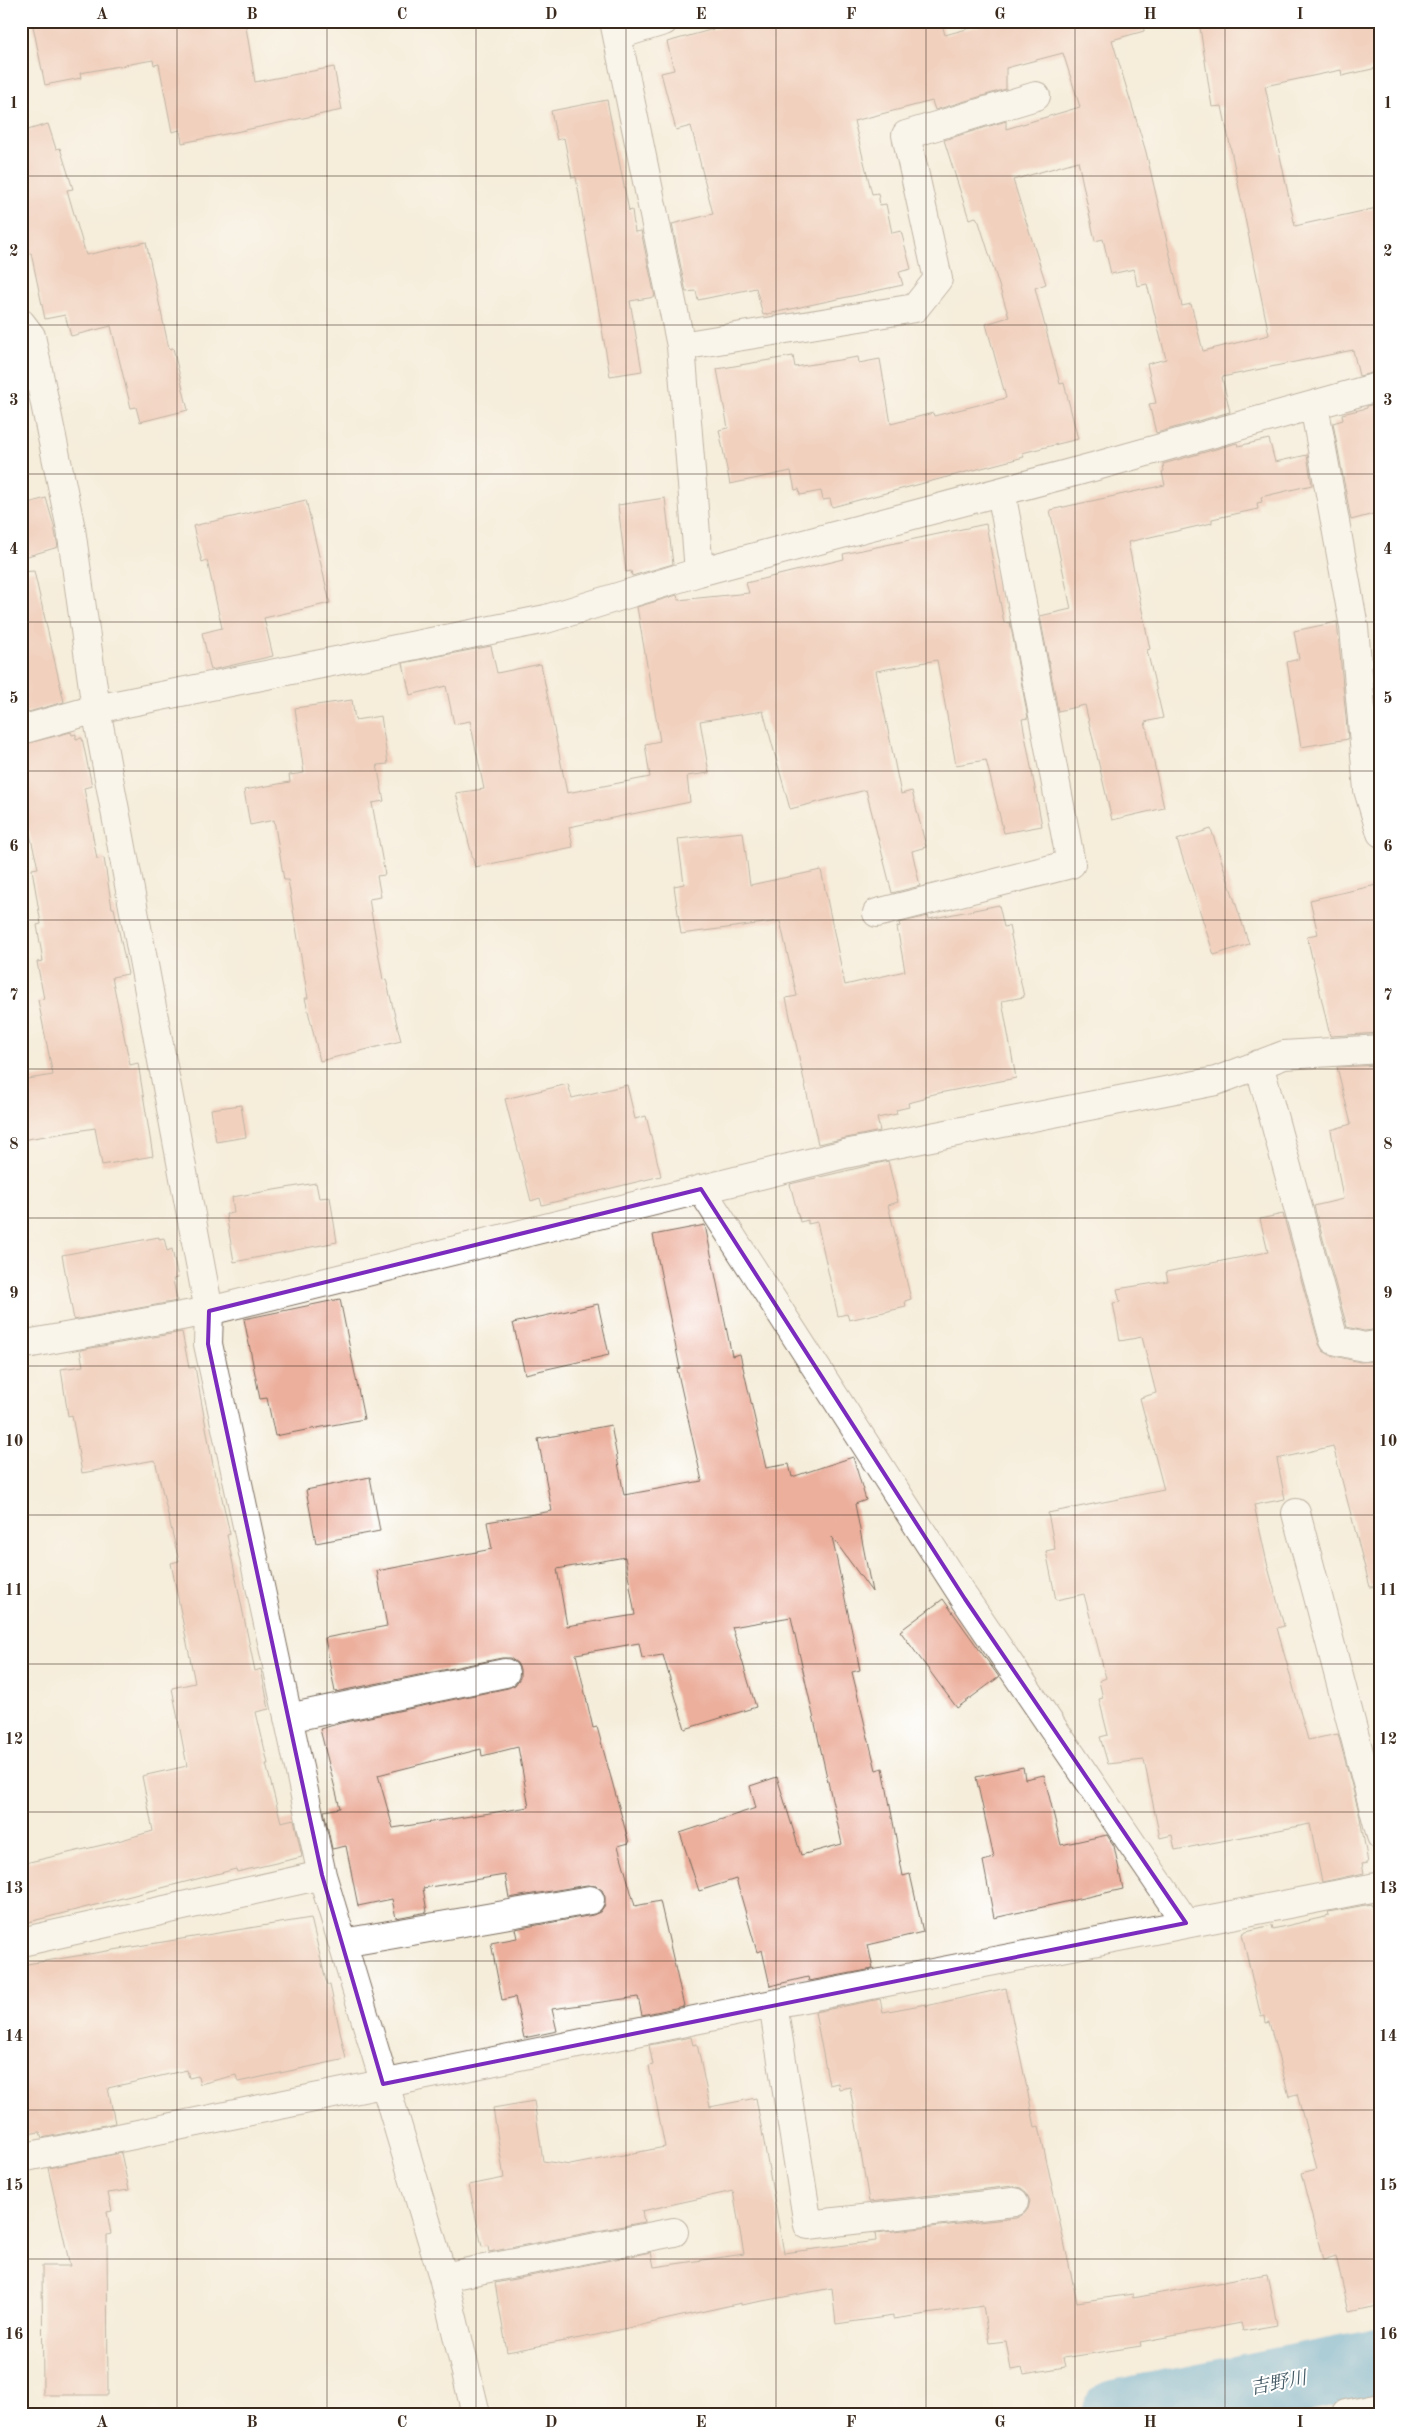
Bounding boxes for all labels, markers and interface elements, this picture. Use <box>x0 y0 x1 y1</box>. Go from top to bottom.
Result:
text: A <box>96 7 108 23</box>
text: B <box>246 7 258 23</box>
text: C <box>397 7 407 23</box>
text: D <box>545 7 557 23</box>
text: E <box>695 7 707 23</box>
text: F <box>846 7 857 23</box>
text: G <box>994 7 1006 23</box>
text: H <box>1143 7 1157 23</box>
text: I <box>1296 7 1304 23</box>
text: 1 <box>9 96 19 112</box>
text: 1 <box>1383 96 1393 112</box>
text: 2 <box>9 244 19 260</box>
text: 2 <box>1383 244 1393 260</box>
text: 3 <box>9 393 19 409</box>
text: 3 <box>1383 393 1393 409</box>
text: 4 <box>9 542 19 558</box>
text: 4 <box>1383 542 1393 558</box>
text: 5 <box>9 691 19 707</box>
text: 5 <box>1383 691 1393 707</box>
text: 6 <box>9 839 19 855</box>
text: 6 <box>1383 839 1393 855</box>
text: 7 <box>9 988 19 1004</box>
text: 7 <box>1383 988 1393 1004</box>
text: 8 <box>9 1137 19 1153</box>
text: 8 <box>1383 1137 1393 1153</box>
text: 9 <box>9 1286 19 1302</box>
text: 9 <box>1383 1286 1393 1302</box>
text: 10 <box>5 1434 23 1450</box>
text: 10 <box>1379 1434 1397 1450</box>
text: 11 <box>5 1583 23 1599</box>
text: 11 <box>1379 1583 1397 1599</box>
text: 12 <box>5 1732 23 1748</box>
text: 12 <box>1379 1732 1397 1748</box>
text: 13 <box>5 1881 23 1897</box>
text: 13 <box>1379 1881 1397 1897</box>
text: 14 <box>5 2029 23 2045</box>
text: 14 <box>1379 2029 1397 2045</box>
text: 15 <box>5 2178 23 2194</box>
text: 15 <box>1379 2178 1397 2194</box>
text: 16 <box>5 2327 23 2343</box>
text: 16 <box>1379 2327 1397 2343</box>
water label: 吉野川 <box>1248 2367 1310 2399</box>
text: A <box>96 2415 108 2431</box>
text: B <box>246 2415 258 2431</box>
text: C <box>397 2415 407 2431</box>
text: D <box>545 2415 557 2431</box>
text: E <box>695 2415 707 2431</box>
text: F <box>846 2415 857 2431</box>
text: G <box>994 2415 1006 2431</box>
text: H <box>1143 2415 1157 2431</box>
text: I <box>1296 2415 1304 2431</box>

